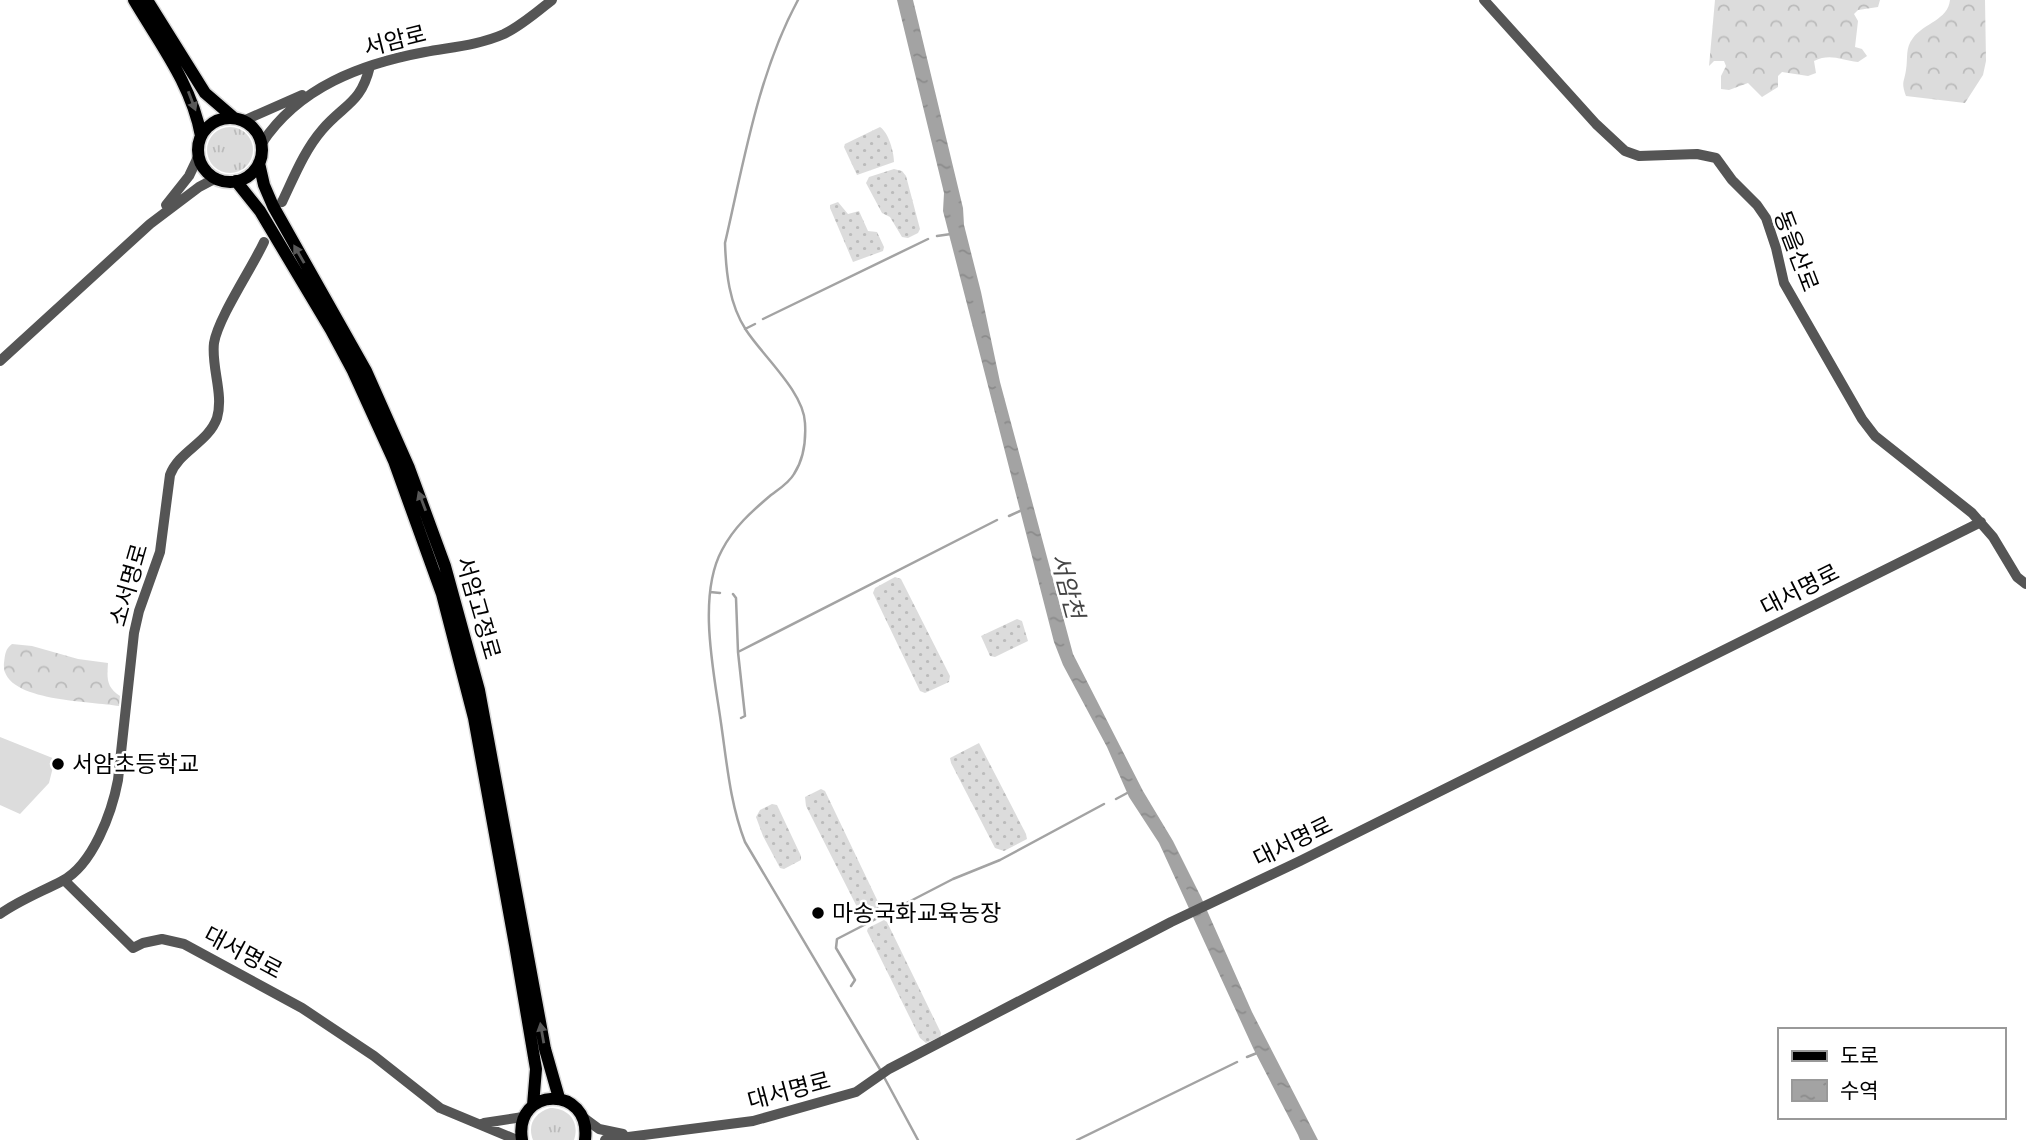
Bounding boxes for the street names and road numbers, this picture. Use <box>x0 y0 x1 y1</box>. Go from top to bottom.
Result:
street label: 서암로 <box>361 20 429 62</box>
street label: 동을산로 <box>1768 207 1824 295</box>
street label: 소서명로 <box>104 541 154 629</box>
street label: 서암고정로 <box>450 553 506 663</box>
street label: 대서명로 <box>1756 559 1844 621</box>
street label: 대서명로 <box>1249 811 1337 873</box>
street label: 대서명로 <box>199 921 287 985</box>
street label: 대서명로 <box>745 1067 833 1115</box>

